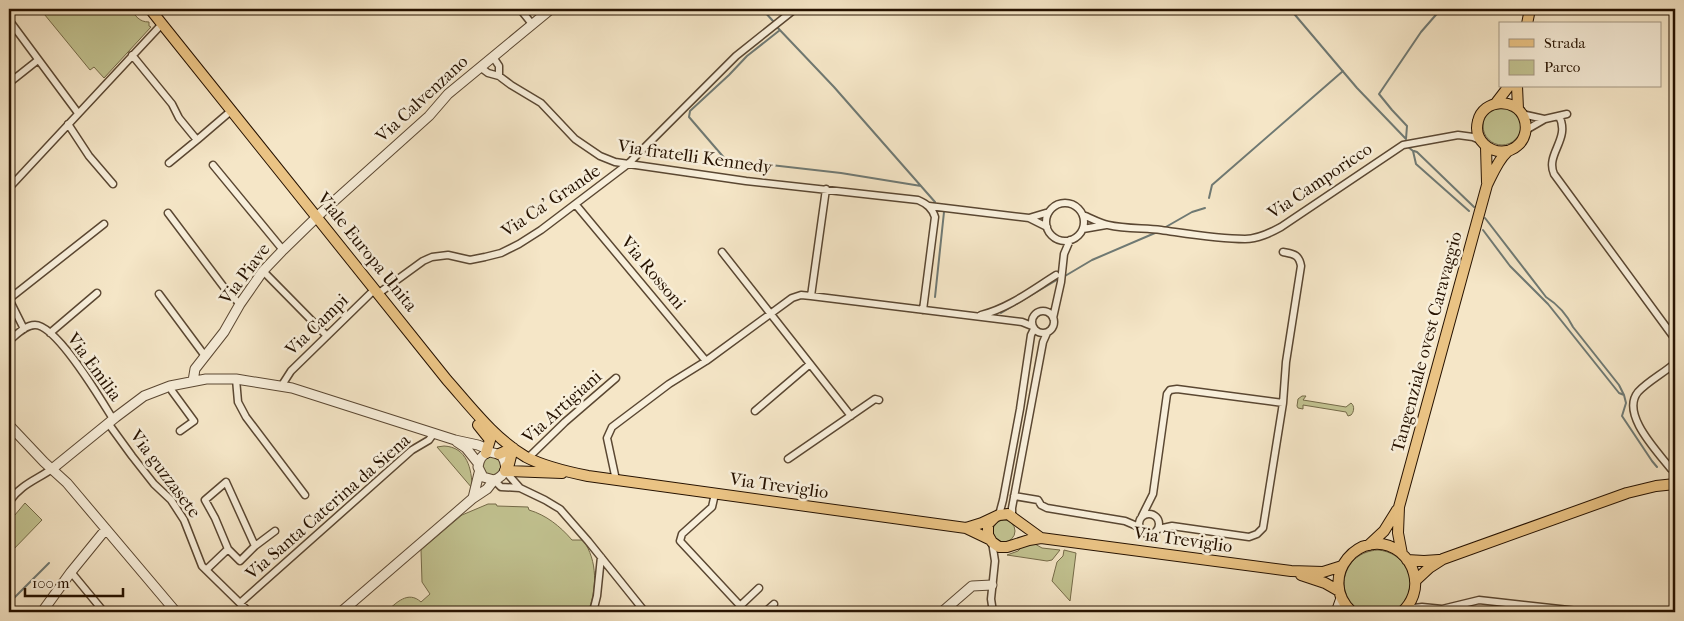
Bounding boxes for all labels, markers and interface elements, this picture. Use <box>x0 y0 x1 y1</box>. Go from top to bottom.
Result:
legend <box>1499 22 1662 88</box>
text: Strada <box>1544 34 1587 52</box>
street label: Via Calvenzano <box>371 51 472 148</box>
text: Parco <box>1544 58 1581 76</box>
street label: Via fratelli Kennedy <box>615 136 775 178</box>
street label: Via Camporicco <box>1263 138 1376 224</box>
street label: Via Ca' Grande <box>497 160 605 242</box>
street label: Viale Europa Unita <box>312 187 422 316</box>
street label: Tangenziale ovest Caravaggio <box>1387 229 1467 455</box>
street label: Via Rossoni <box>616 231 690 314</box>
street label: Via Piave <box>215 239 275 309</box>
street label: Via Campi <box>280 289 353 361</box>
street label: Via Emilia <box>62 328 126 406</box>
street label: Via Artigiani <box>517 365 606 449</box>
street label: Via guzzasete <box>125 425 205 522</box>
street label: Via Santa Caterina da Siena <box>241 429 415 585</box>
street label: Via Treviglio <box>727 469 830 503</box>
street label: Via Treviglio <box>1131 523 1234 557</box>
scale bar <box>25 566 122 598</box>
text: 100 m <box>32 574 70 592</box>

